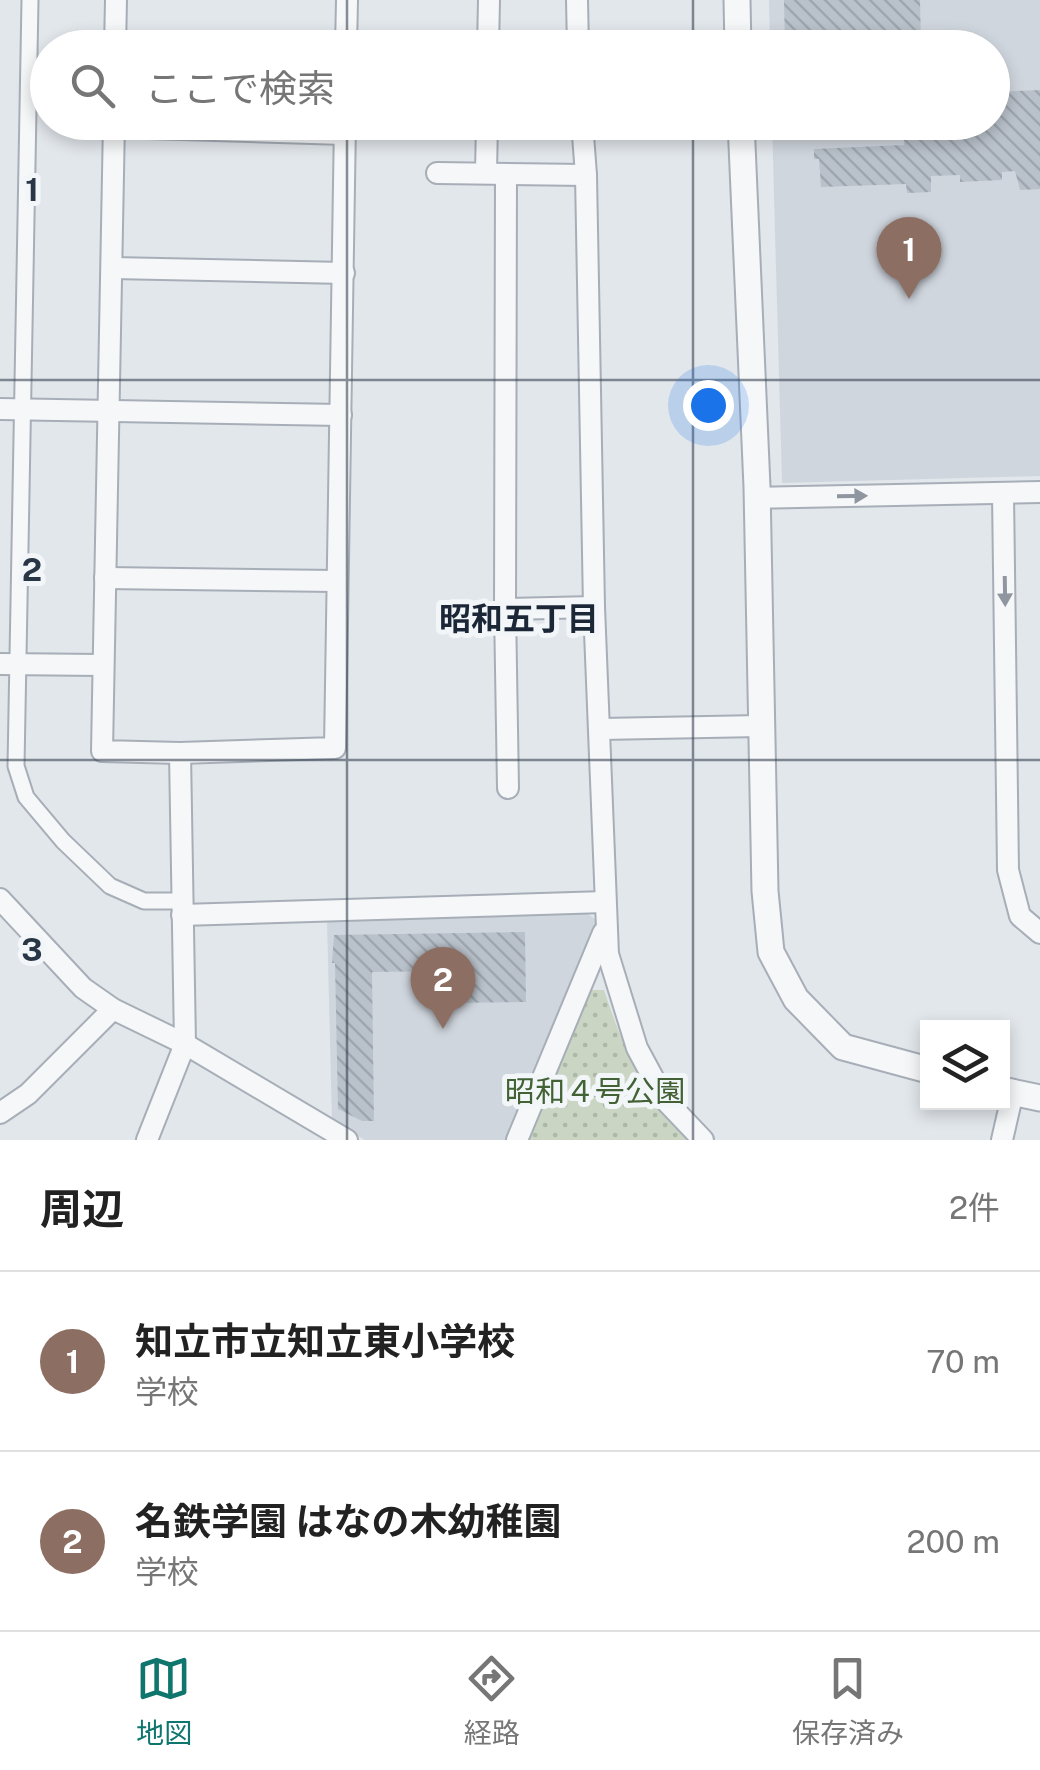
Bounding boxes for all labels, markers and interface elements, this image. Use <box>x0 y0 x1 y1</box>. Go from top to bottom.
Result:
search box <box>30 30 1010 140</box>
icon: search <box>65 58 120 113</box>
text: ここで検索 <box>145 66 335 111</box>
text: 1 <box>25 171 39 208</box>
pin: 1 <box>876 216 942 299</box>
your location <box>683 380 734 431</box>
one-way arrow <box>837 488 869 504</box>
text: 2 <box>22 551 42 588</box>
one-way arrow <box>997 576 1013 608</box>
district label: 昭和五丁目 <box>439 600 599 637</box>
text: 3 <box>21 931 43 968</box>
pin: 2 <box>410 946 476 1029</box>
map controls <box>920 1020 1010 1110</box>
button: layers <box>920 1020 1010 1110</box>
park label: 昭和４号公園 <box>505 1073 685 1109</box>
text: 周辺 <box>40 1184 124 1233</box>
text: 2件 <box>949 1189 1000 1226</box>
text: 知立市立知立東小学校 <box>135 1319 515 1364</box>
text: 1 <box>66 1343 79 1380</box>
text: 70 m <box>926 1343 1000 1380</box>
text: 学校 <box>135 1373 199 1410</box>
text: 名鉄学園 はなの木幼稚園 <box>135 1499 562 1544</box>
text: 2 <box>62 1523 83 1560</box>
text: 200 m <box>907 1523 1000 1560</box>
text: 学校 <box>135 1553 199 1590</box>
tab: 地図 <box>136 1651 192 1751</box>
tab: 経路 <box>464 1651 520 1751</box>
tab: 保存済み <box>792 1651 904 1751</box>

